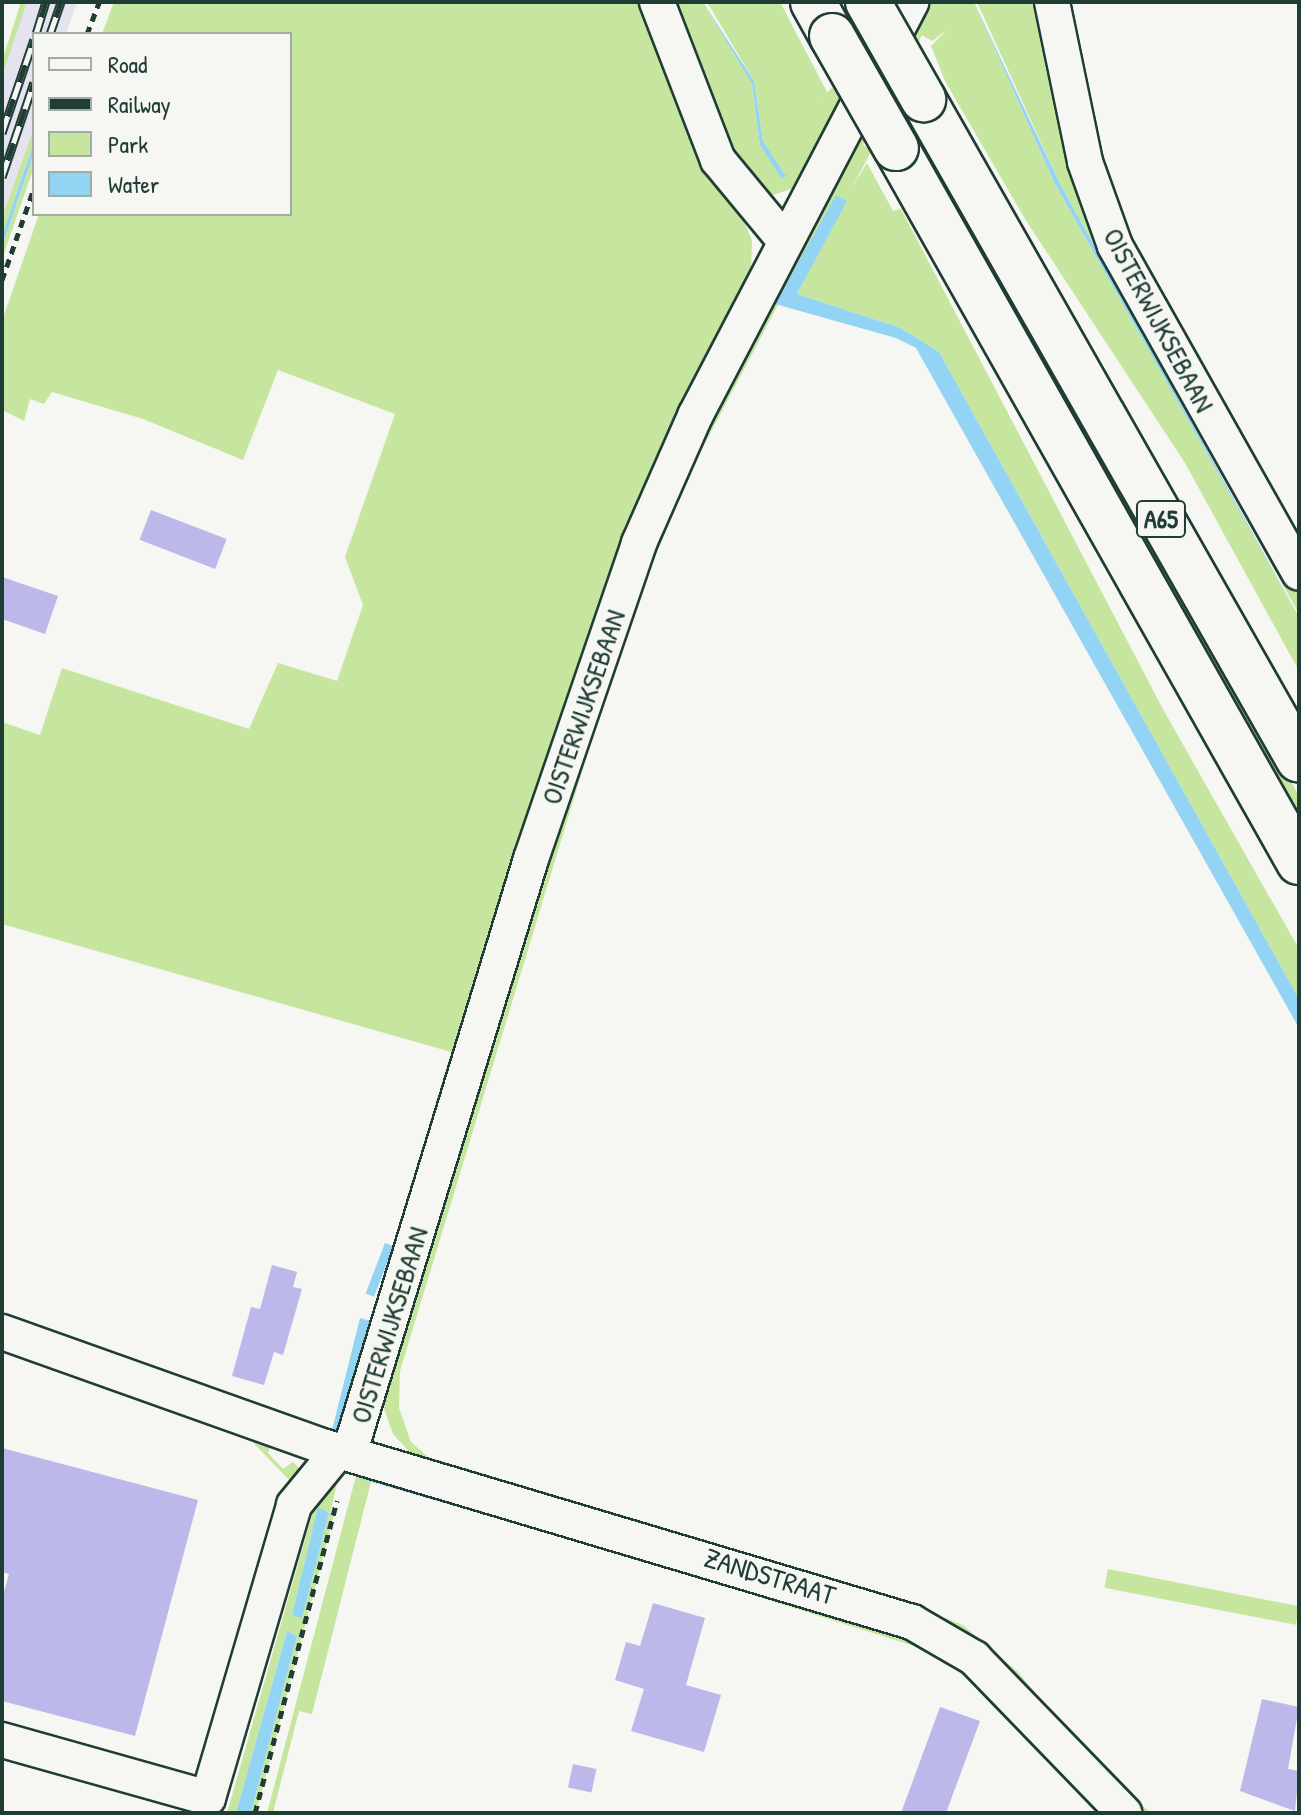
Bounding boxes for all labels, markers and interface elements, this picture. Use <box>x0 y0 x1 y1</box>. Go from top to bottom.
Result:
legend <box>32 32 292 216</box>
text: Road <box>108 48 147 80</box>
text: Railway <box>108 88 171 120</box>
text: Park <box>108 128 148 160</box>
text: Water <box>108 168 159 200</box>
street label: OISTERWIJKSEBAAN <box>1096 222 1222 418</box>
road number: A65 <box>1135 497 1187 541</box>
street label: OISTERWIJKSEBAAN <box>534 605 632 809</box>
street label: OISTERWIJKSEBAAN <box>343 1223 435 1427</box>
street label: ZANDSTRAAT <box>700 1540 840 1612</box>

